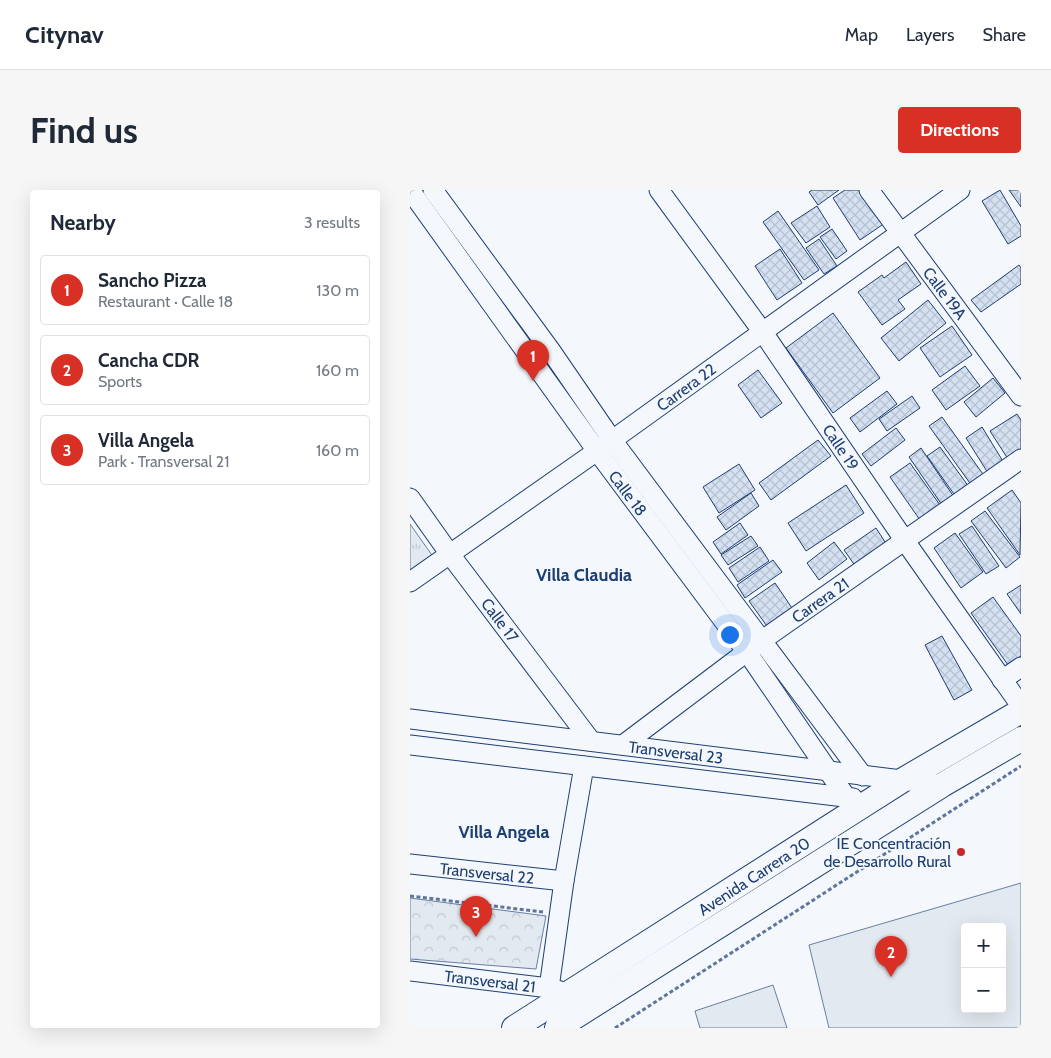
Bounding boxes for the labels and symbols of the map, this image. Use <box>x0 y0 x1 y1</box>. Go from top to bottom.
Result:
street label: Calle 19A <box>919 263 971 323</box>
pin: 1 <box>517 340 549 381</box>
street label: Carrera 22 <box>653 360 720 415</box>
street label: Calle 19 <box>818 421 863 474</box>
street label: Calle 18 <box>604 467 651 520</box>
district label: Villa Claudia <box>536 564 632 586</box>
street label: Carrera 21 <box>788 574 853 627</box>
street label: Calle 17 <box>477 595 522 646</box>
your location <box>717 622 743 648</box>
street label: Transversal 23 <box>628 737 724 768</box>
district label: Villa Angela <box>459 821 550 843</box>
street label: Avenida Carrera 20 <box>695 833 814 920</box>
place label: IE Concentración de Desarrollo Rural <box>823 834 951 871</box>
marker: IE Concentración de Desarrollo Rural <box>955 846 967 858</box>
street label: Transversal 22 <box>439 859 535 888</box>
pin: 3 <box>460 896 492 937</box>
pin: 2 <box>875 936 907 977</box>
street label: Transversal 21 <box>443 966 537 997</box>

